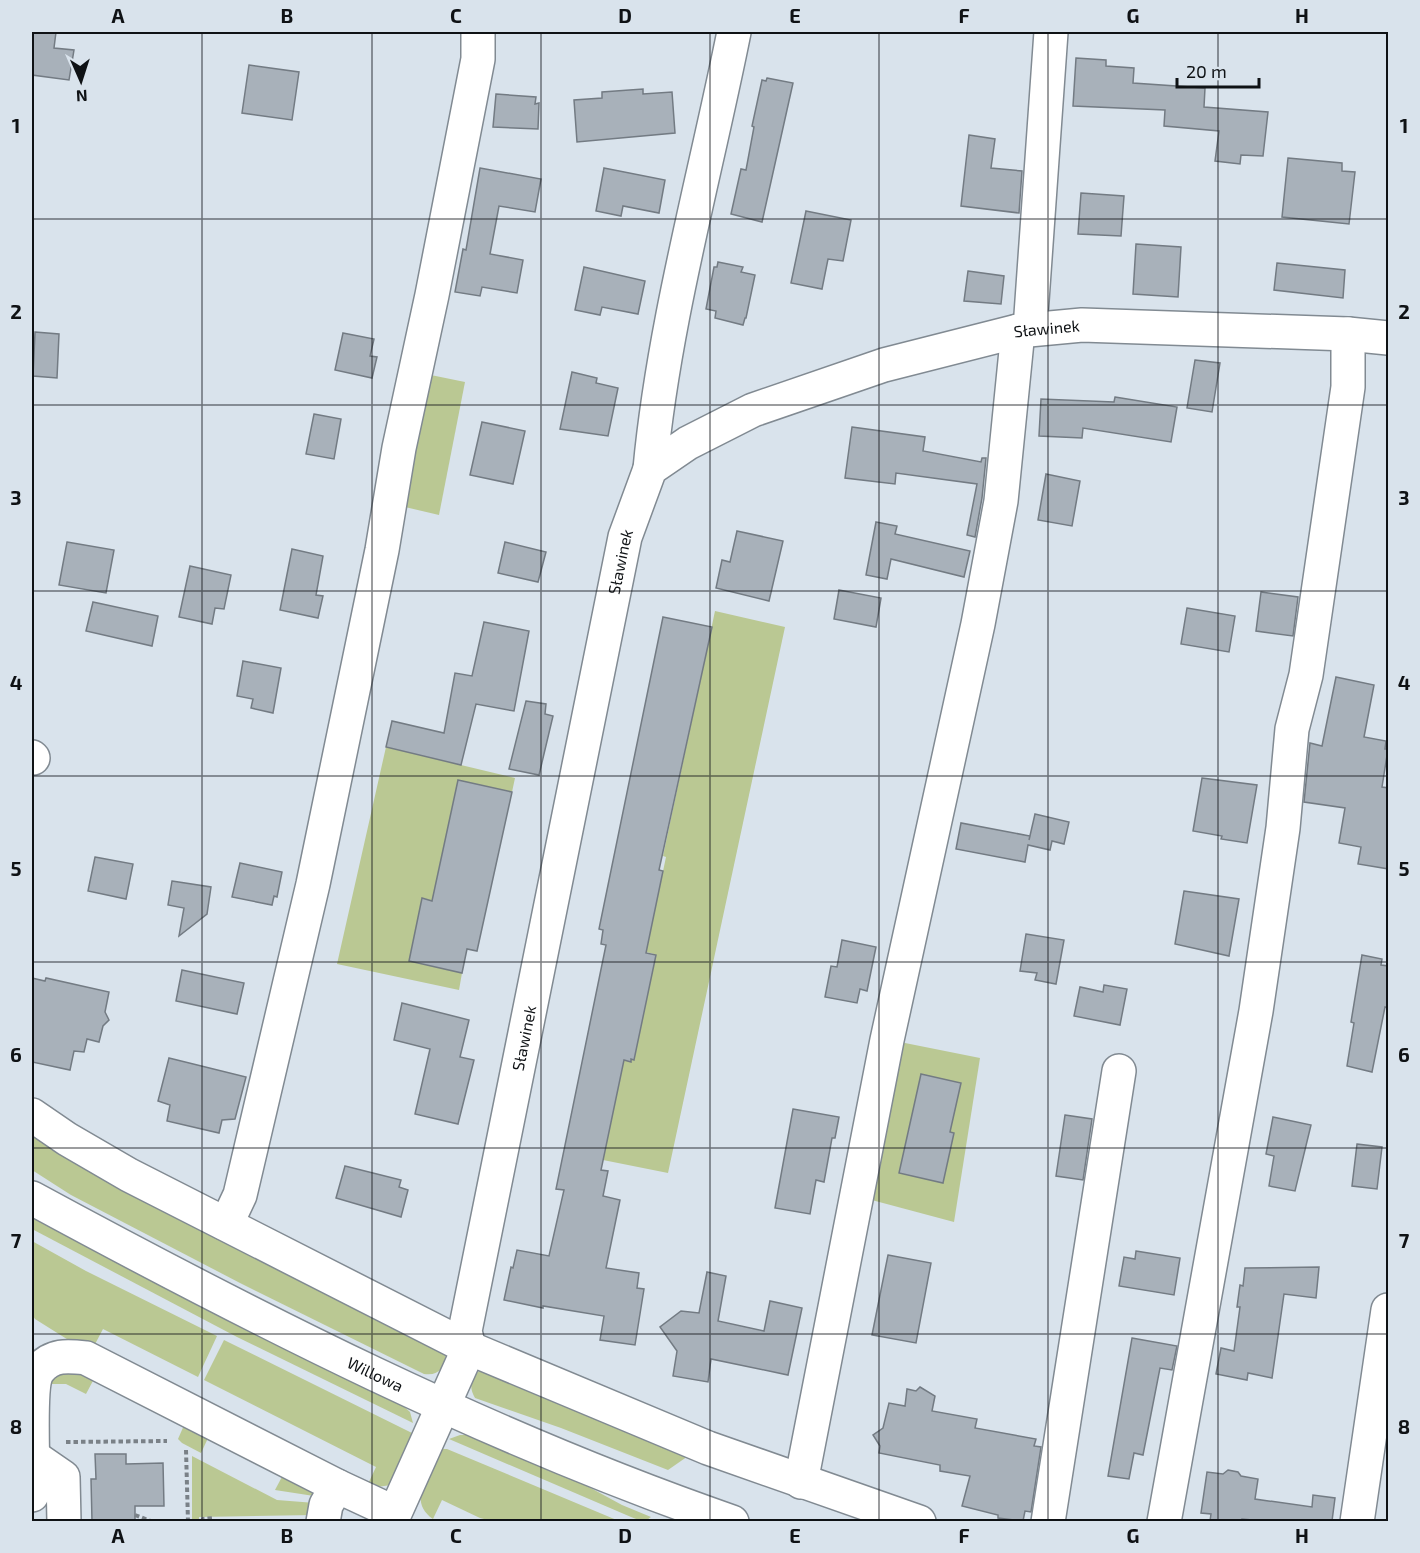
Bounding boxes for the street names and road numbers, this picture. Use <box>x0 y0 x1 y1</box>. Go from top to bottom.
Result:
street label: Sławinek <box>1013 315 1080 340</box>
street label: Sławinek <box>604 526 636 596</box>
street label: Sławinek <box>508 1004 539 1072</box>
street label: Willowa <box>345 1352 407 1395</box>

